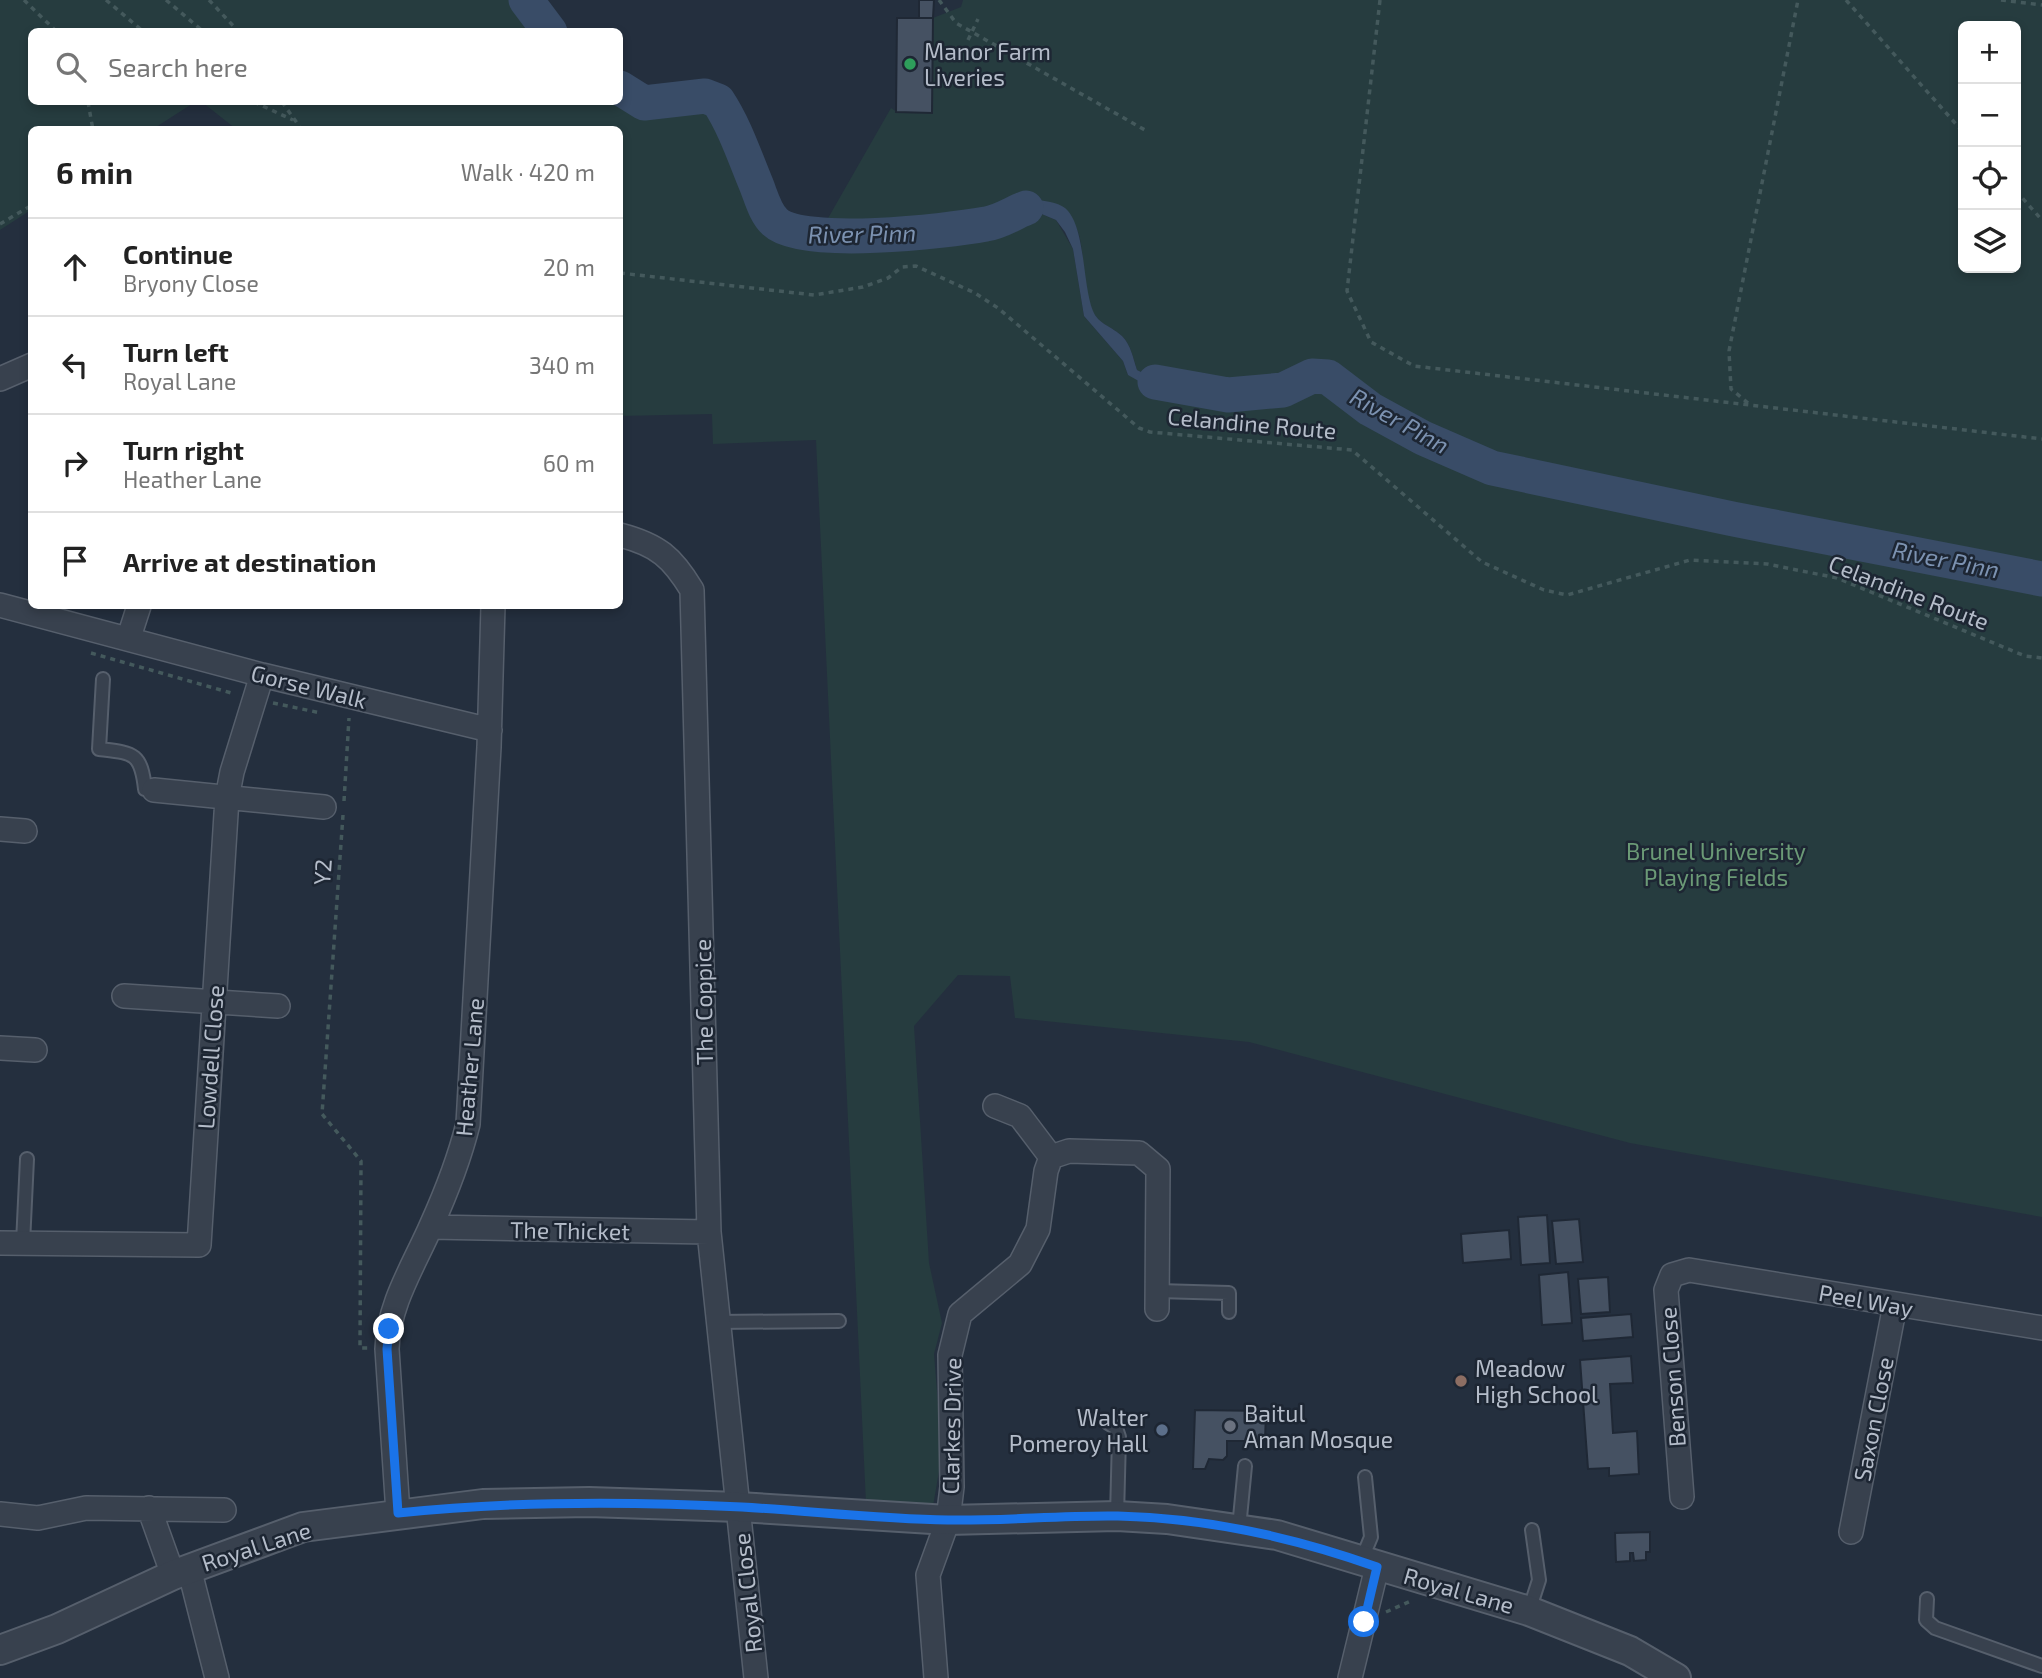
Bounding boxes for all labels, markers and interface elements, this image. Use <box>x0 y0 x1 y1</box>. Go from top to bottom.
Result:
map controls <box>1958 21 2021 273</box>
button: + <box>1958 21 2021 84</box>
search box <box>28 28 623 105</box>
place label: Manor Farm Liveries <box>924 37 1051 91</box>
icon: search <box>52 48 90 86</box>
text: Search here <box>108 51 248 82</box>
marker: Manor Farm Liveries <box>902 56 918 72</box>
button: − <box>1958 84 2021 147</box>
button: locate <box>1958 147 2021 210</box>
text: 6 min <box>56 154 133 190</box>
text: Walk · 420 m <box>461 158 595 186</box>
button: layers <box>1958 210 2021 273</box>
water label: River Pinn <box>807 218 917 248</box>
text: Continue <box>123 238 233 269</box>
icon: ahead <box>56 248 94 286</box>
text: 20 m <box>543 253 595 281</box>
text: Bryony Close <box>123 269 259 297</box>
text: Turn left <box>123 336 229 367</box>
icon: left <box>56 346 94 384</box>
text: 340 m <box>529 351 595 379</box>
text: Royal Lane <box>123 367 236 395</box>
water label: River Pinn <box>1345 381 1455 459</box>
street label: Celandine Route <box>1166 402 1338 444</box>
text: Turn right <box>123 434 244 465</box>
icon: right <box>56 444 94 482</box>
text: 60 m <box>543 449 595 477</box>
text: Heather Lane <box>123 465 262 493</box>
water label: River Pinn <box>1890 534 2002 584</box>
icon: arrive <box>56 542 94 580</box>
text: Arrive at destination <box>123 546 376 577</box>
street label: Celandine Route <box>1825 549 1993 635</box>
street label: Gorse Walk <box>248 658 370 714</box>
park label: Brunel University Playing Fields <box>1626 837 1806 891</box>
street label: Y2 <box>307 858 337 886</box>
street label: The Coppice <box>688 939 718 1065</box>
street label: Lowdell Close <box>191 984 229 1130</box>
street label: Heather Lane <box>449 997 489 1137</box>
street label: The Thicket <box>510 1215 630 1245</box>
street label: Peel Way <box>1817 1278 1915 1322</box>
street label: Benson Close <box>1653 1306 1691 1448</box>
route end <box>373 1313 404 1344</box>
place label: Meadow High School <box>1475 1354 1598 1408</box>
street label: Saxon Close <box>1847 1354 1899 1484</box>
street label: Clarkes Drive <box>936 1357 966 1495</box>
marker: Meadow High School <box>1453 1373 1469 1389</box>
place label: Baitul Aman Mosque <box>1244 1399 1393 1453</box>
place label: Walter Pomeroy Hall <box>1009 1403 1148 1457</box>
marker: Baitul Aman Mosque <box>1222 1418 1238 1434</box>
marker: Walter Pomeroy Hall <box>1154 1422 1170 1438</box>
street label: Royal Lane <box>198 1515 314 1577</box>
street label: Royal Close <box>727 1532 767 1654</box>
street label: Royal Lane <box>1401 1561 1517 1619</box>
route start <box>1348 1606 1379 1637</box>

